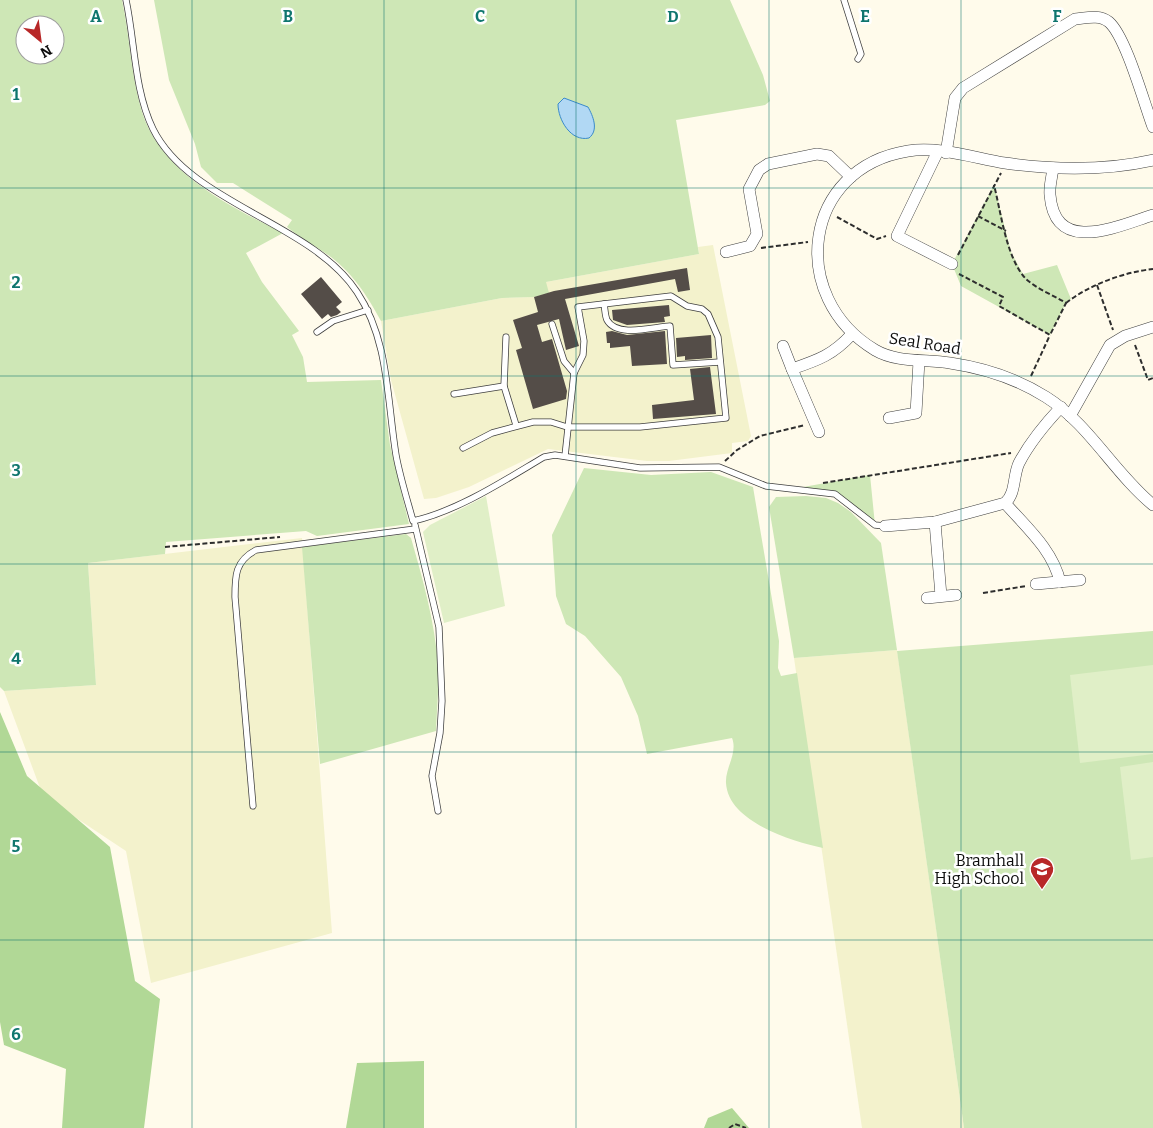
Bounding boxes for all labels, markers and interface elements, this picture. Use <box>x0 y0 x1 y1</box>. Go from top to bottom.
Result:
text: A <box>90 7 102 26</box>
text: B <box>283 7 293 26</box>
text: C <box>475 7 485 26</box>
text: D <box>667 7 679 26</box>
text: E <box>860 7 870 26</box>
text: F <box>1053 7 1062 26</box>
north arrow <box>15 15 65 65</box>
text: N <box>37 41 55 61</box>
text: 1 <box>13 85 20 104</box>
text: 2 <box>11 273 21 292</box>
street label: Seal Road <box>888 328 963 359</box>
text: 3 <box>11 461 21 480</box>
text: 4 <box>11 649 21 668</box>
text: 5 <box>12 837 21 856</box>
place label: Bramhall High School <box>934 851 1024 888</box>
school or university icon: Bramhall High School <box>1029 856 1055 890</box>
text: 6 <box>11 1025 21 1044</box>

